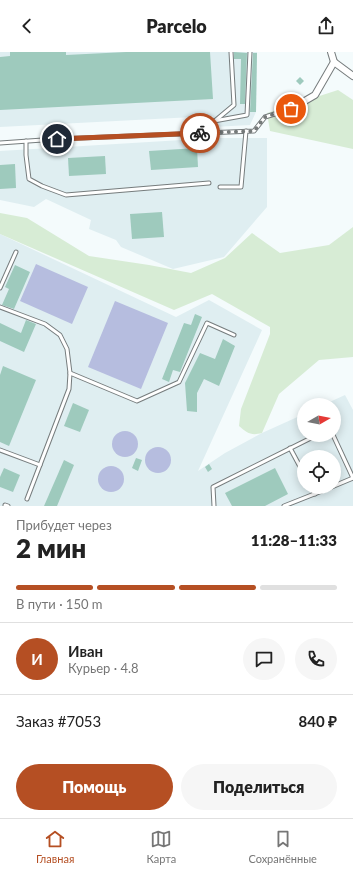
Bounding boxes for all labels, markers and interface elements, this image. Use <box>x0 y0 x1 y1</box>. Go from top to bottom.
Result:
icon: back <box>16 15 38 37</box>
text: Parcelo <box>146 15 207 37</box>
icon: share <box>315 15 337 37</box>
pin <box>274 92 308 126</box>
icon: bag <box>280 98 302 120</box>
courier <box>180 113 220 153</box>
pin <box>40 122 74 156</box>
icon: bike <box>189 122 211 144</box>
icon: home <box>46 128 68 150</box>
north arrow <box>297 398 341 442</box>
map controls <box>297 398 341 494</box>
button: locate <box>297 450 341 494</box>
text: Прибудет через <box>16 517 112 533</box>
text: 11:28–11:33 <box>251 531 337 549</box>
text: 2 мин <box>16 532 86 564</box>
text: В пути · 150 m <box>16 596 102 612</box>
button: chat <box>243 638 285 680</box>
button: phone <box>295 638 337 680</box>
text: Иван <box>68 642 103 660</box>
text: И <box>31 650 43 668</box>
text: Курьер · 4.8 <box>68 660 139 676</box>
text: Заказ #7053 <box>16 712 101 730</box>
text: 840 ₽ <box>299 712 337 730</box>
button: Помощь <box>16 764 173 810</box>
button: Поделиться <box>181 764 337 810</box>
tab: Главная <box>36 828 74 865</box>
tab: Карта <box>146 828 176 865</box>
tab: Сохранённые <box>248 828 317 865</box>

